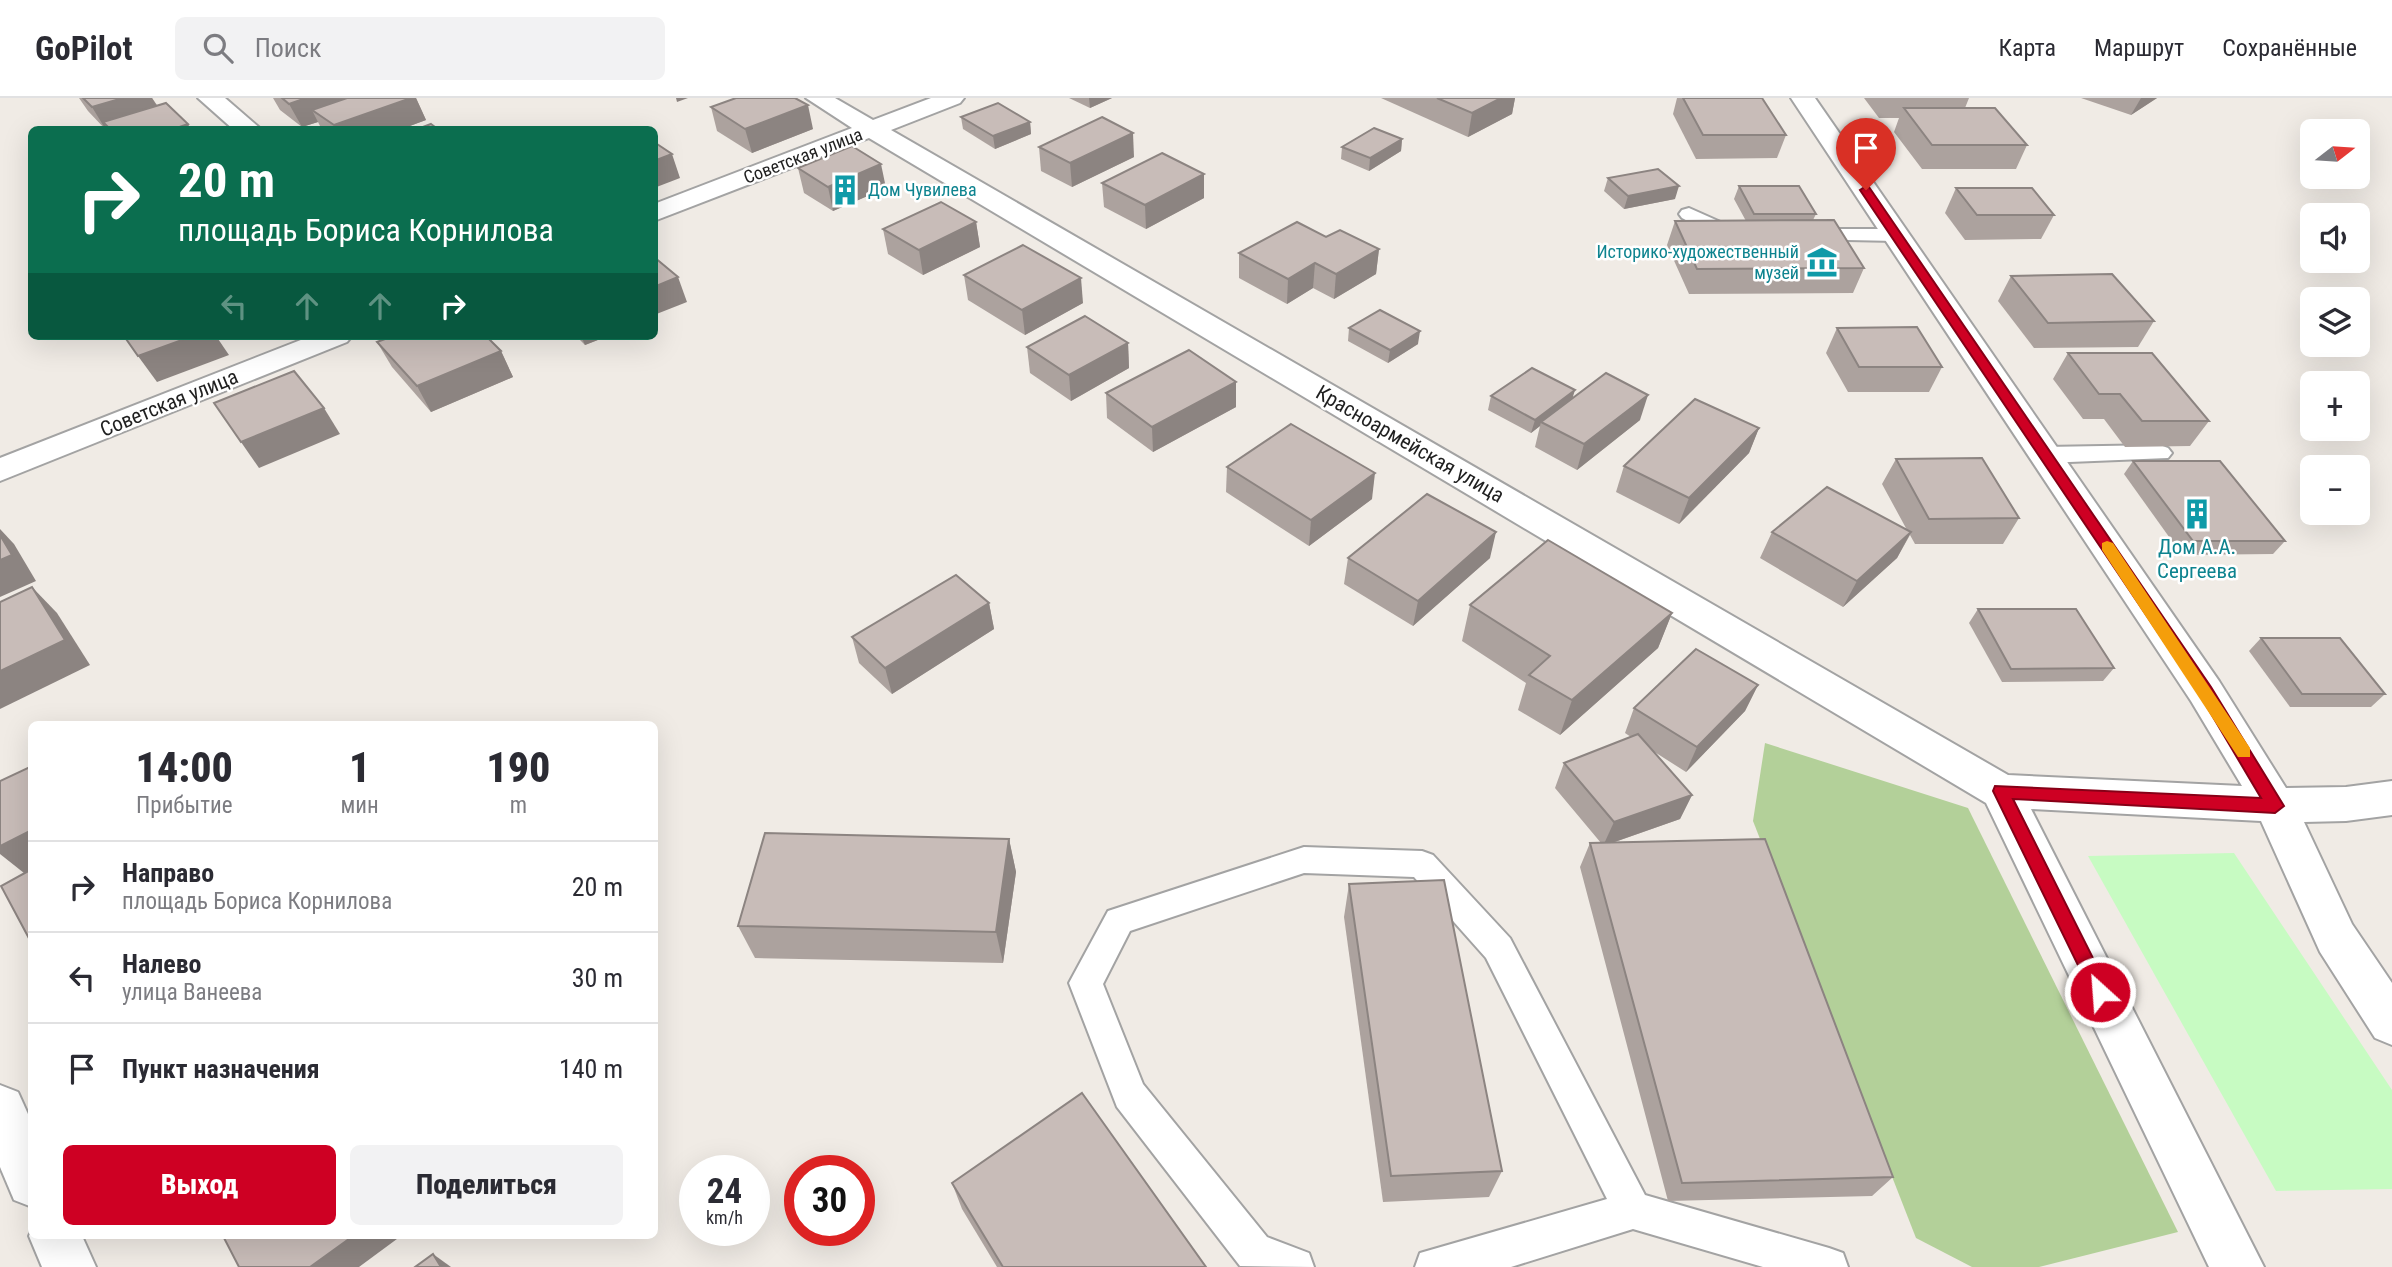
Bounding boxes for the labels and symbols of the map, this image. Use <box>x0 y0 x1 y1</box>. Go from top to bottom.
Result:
pin <box>1836 118 1896 190</box>
north arrow <box>2300 119 2370 189</box>
street label: Советская улица <box>740 123 865 188</box>
building icon: Дом Чувилева <box>828 173 862 207</box>
place label: Дом Чувилева <box>868 179 977 200</box>
place label: Историко-художественный музей <box>1596 241 1799 283</box>
museum icon: Историко-художественный музей <box>1805 245 1839 279</box>
street label: Советская улица <box>97 364 241 442</box>
street label: Красноармейская улица <box>1312 380 1508 508</box>
building icon: Дом А.А. Сергеева <box>2180 497 2214 531</box>
place label: Дом А.А. Сергеева <box>2157 535 2237 583</box>
position arrow <box>2063 955 2137 1029</box>
speed limit sign: 30 <box>784 1155 875 1246</box>

